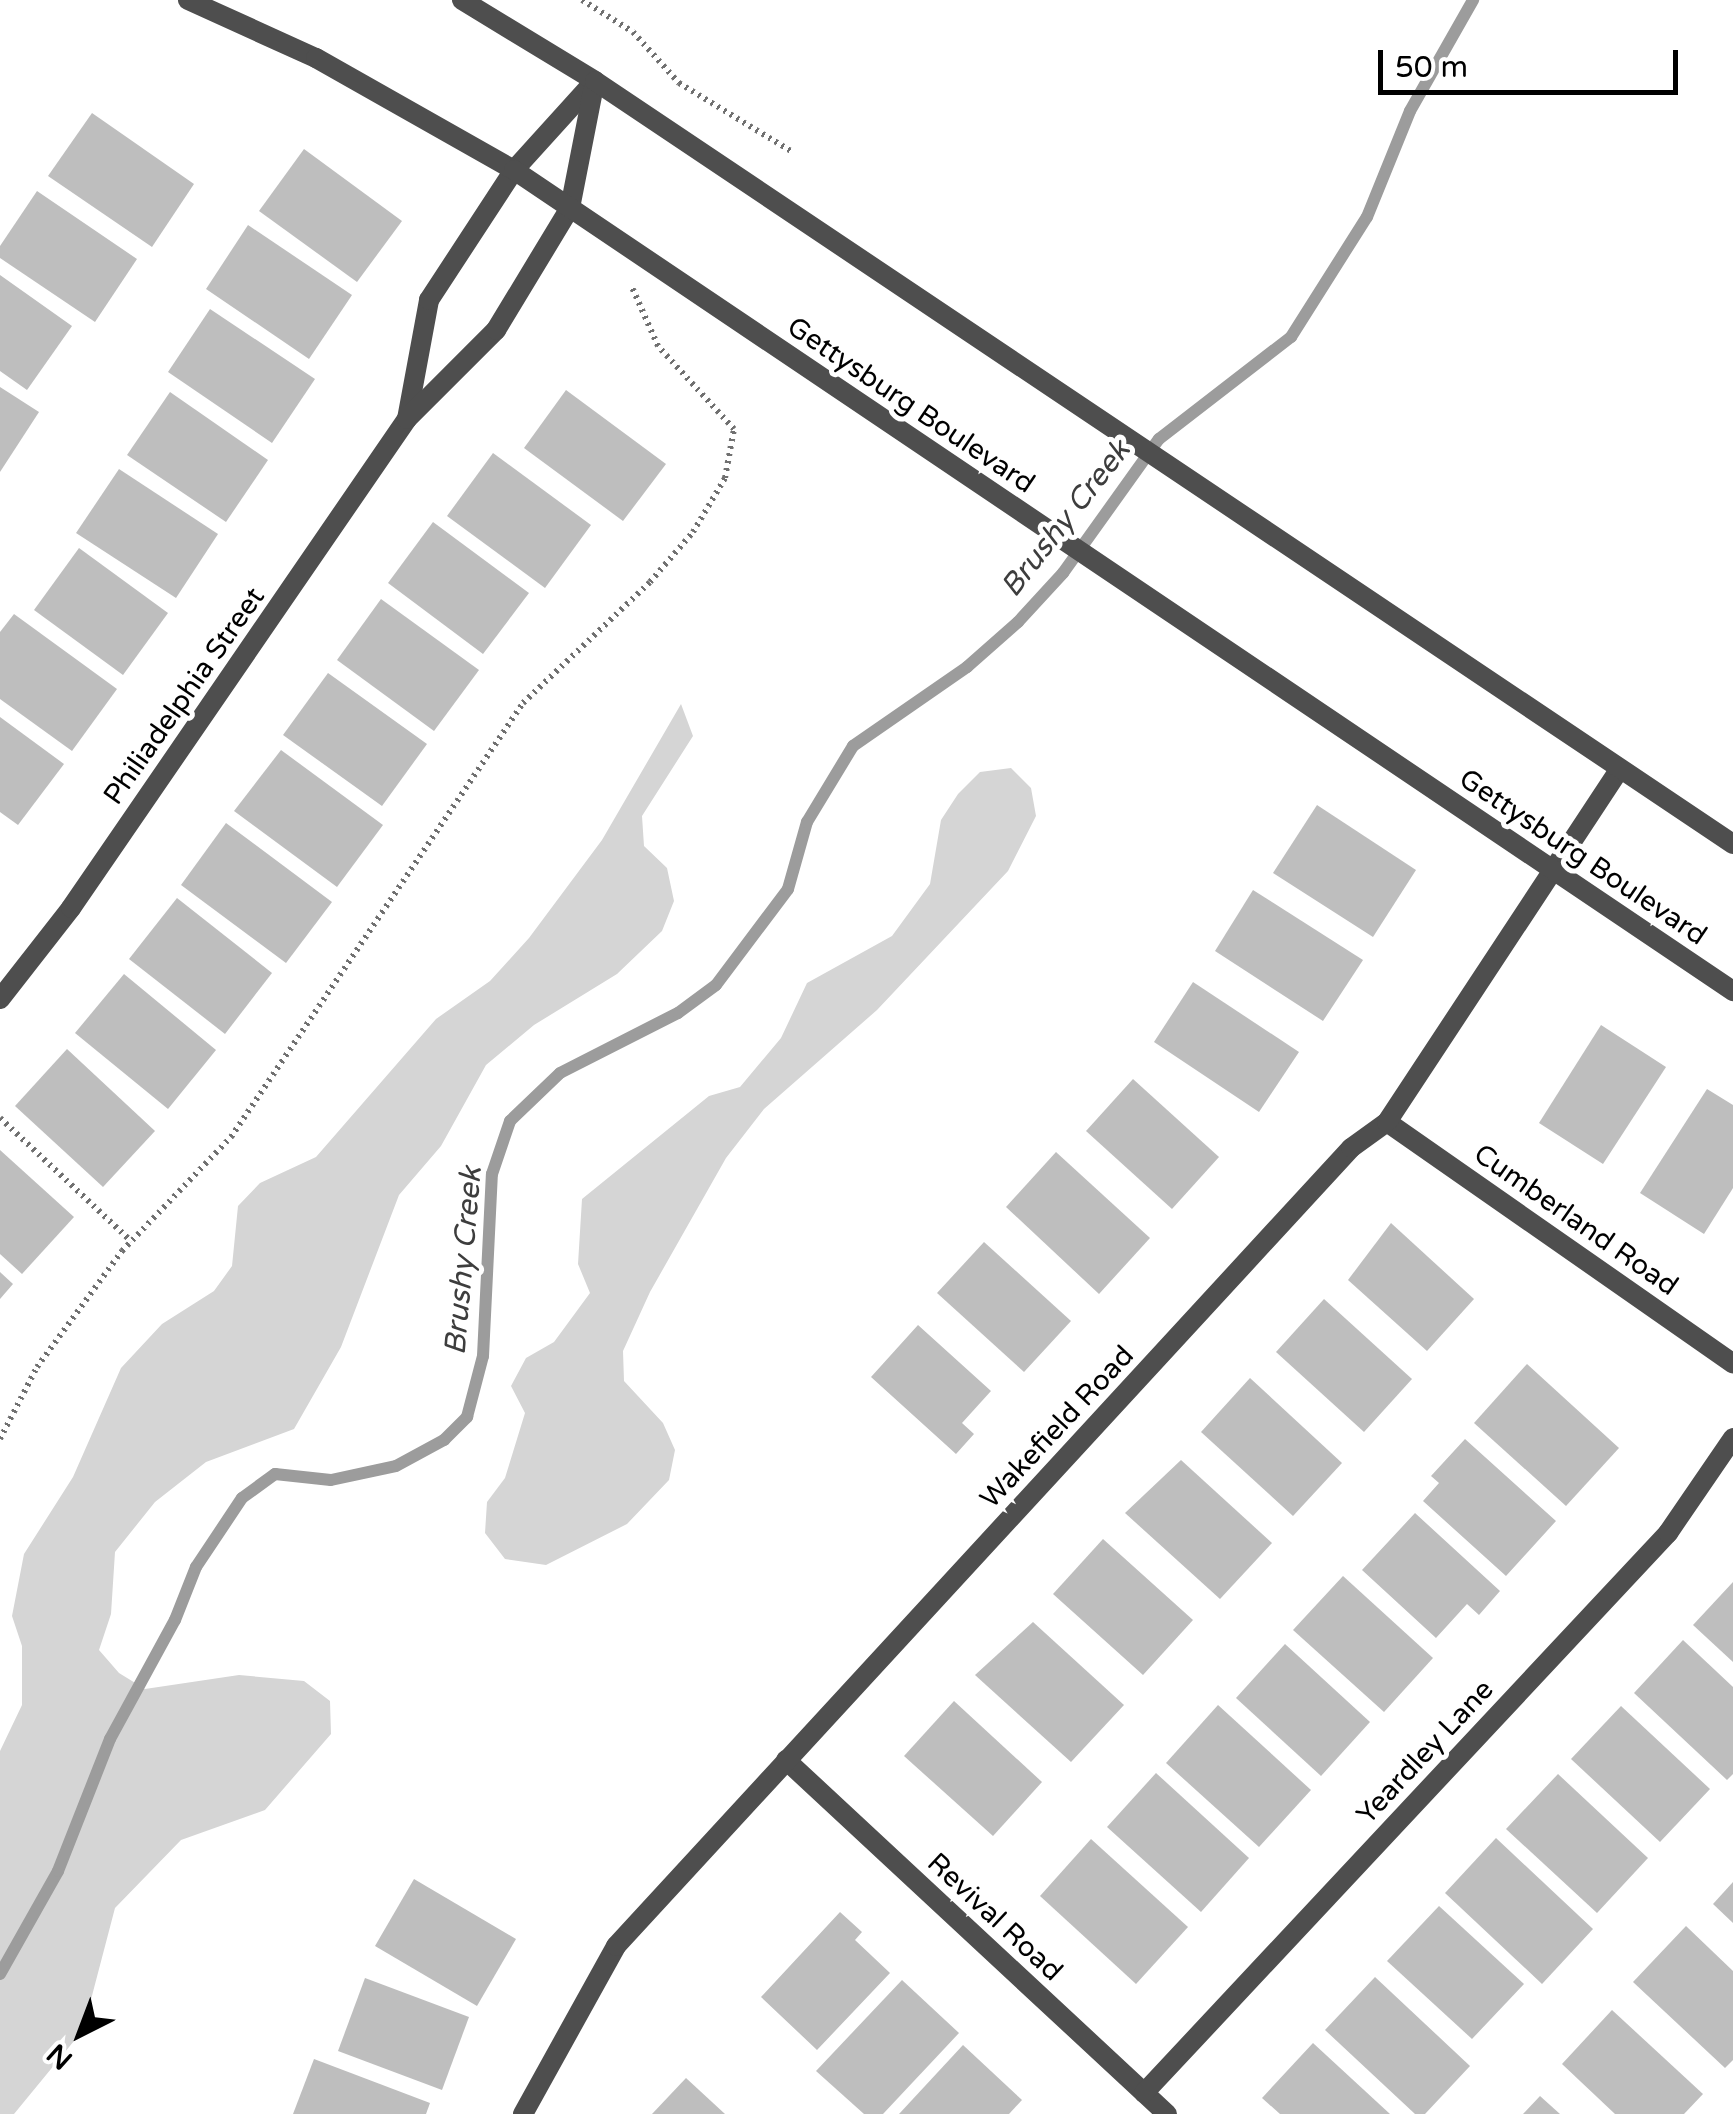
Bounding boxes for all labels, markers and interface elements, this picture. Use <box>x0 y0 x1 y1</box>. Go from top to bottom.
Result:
scale bar <box>1383 30 1683 92</box>
text: 50 m <box>1395 49 1468 86</box>
street label: Gettysburg Boulevard <box>781 310 1041 500</box>
water label: Brushy Creek <box>994 434 1138 604</box>
street label: Philiadelphia Street <box>96 581 272 811</box>
street label: Gettysburg Boulevard <box>1453 762 1713 952</box>
street label: Cumberland Road <box>1468 1137 1684 1303</box>
water label: Brushy Creek <box>438 1165 490 1357</box>
street label: Wakefield Road <box>973 1339 1141 1515</box>
street label: Yeardley Lane <box>1350 1673 1500 1831</box>
street label: Revival Road <box>920 1846 1070 1988</box>
north arrow <box>30 1984 130 2084</box>
text: N <box>40 2036 80 2076</box>

